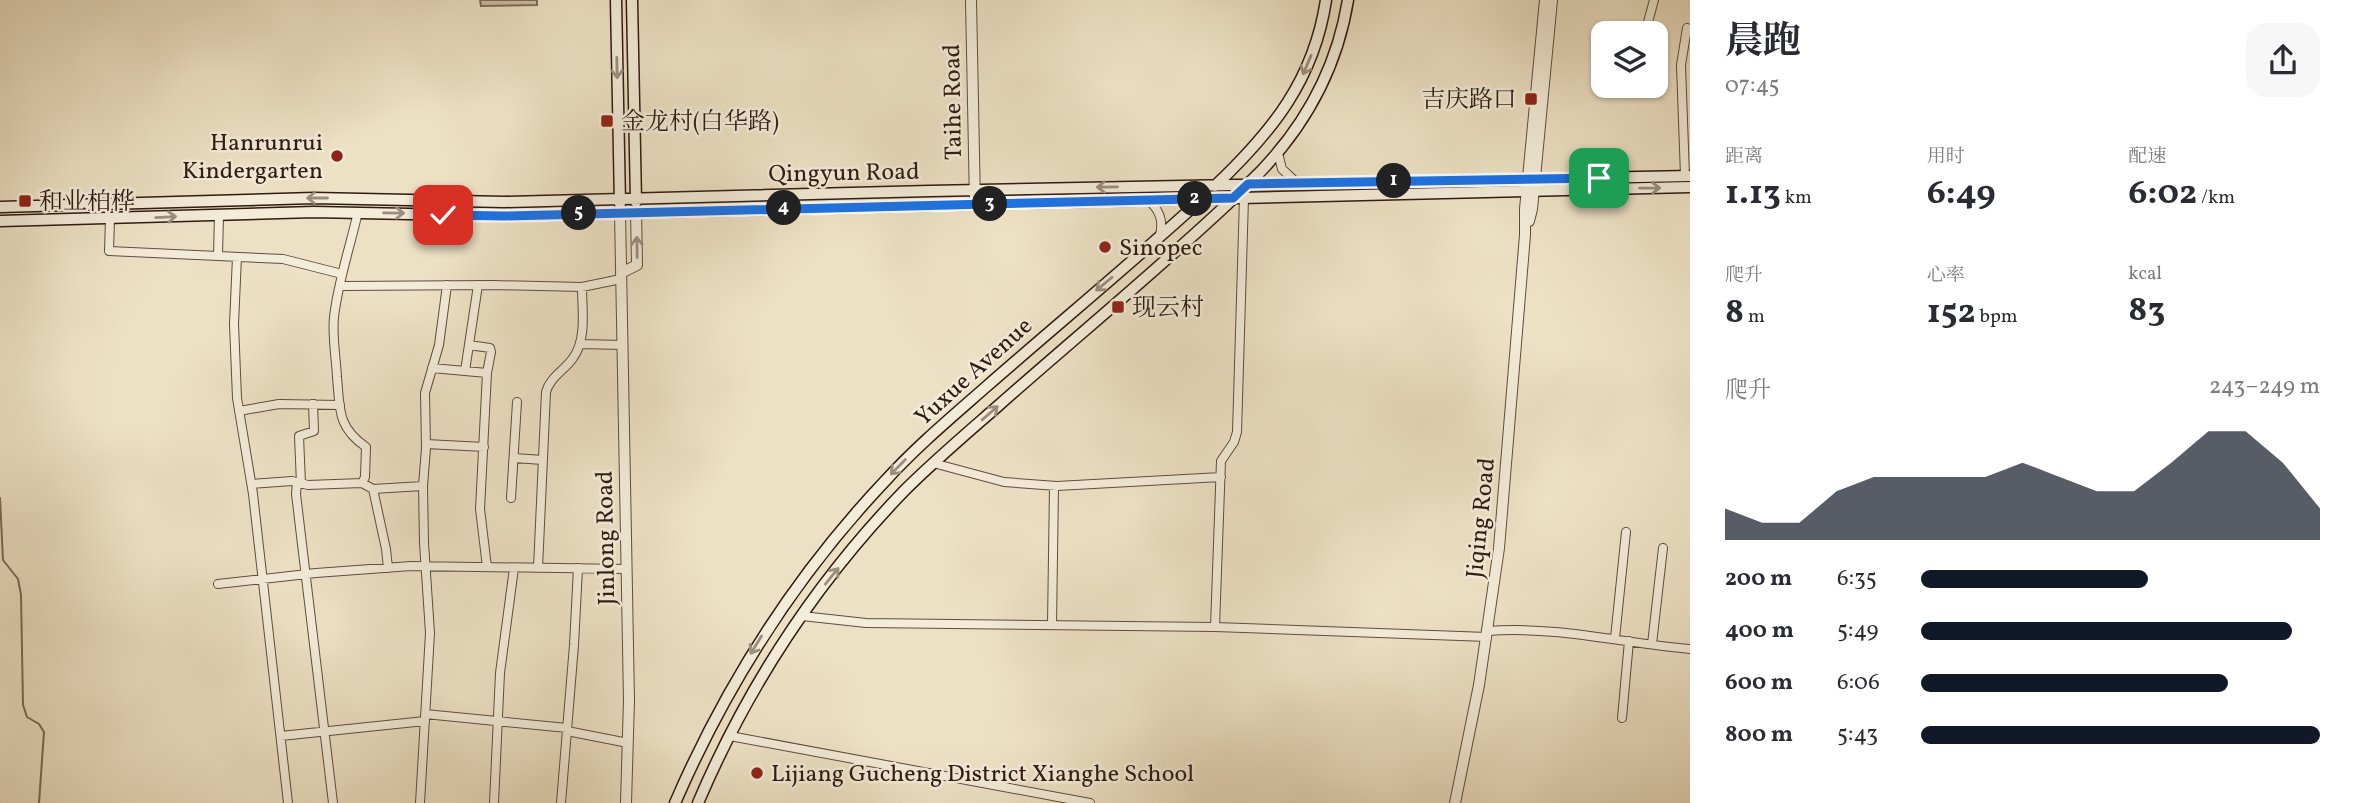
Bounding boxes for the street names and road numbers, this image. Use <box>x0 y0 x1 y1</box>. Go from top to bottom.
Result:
street label: Taihe Road <box>936 43 972 160</box>
street label: Qingyun Road <box>768 156 920 192</box>
street label: Yuxue Avenue <box>908 310 1041 435</box>
street label: Jiqing Road <box>1459 456 1505 580</box>
street label: Jinlong Road <box>589 470 625 606</box>

